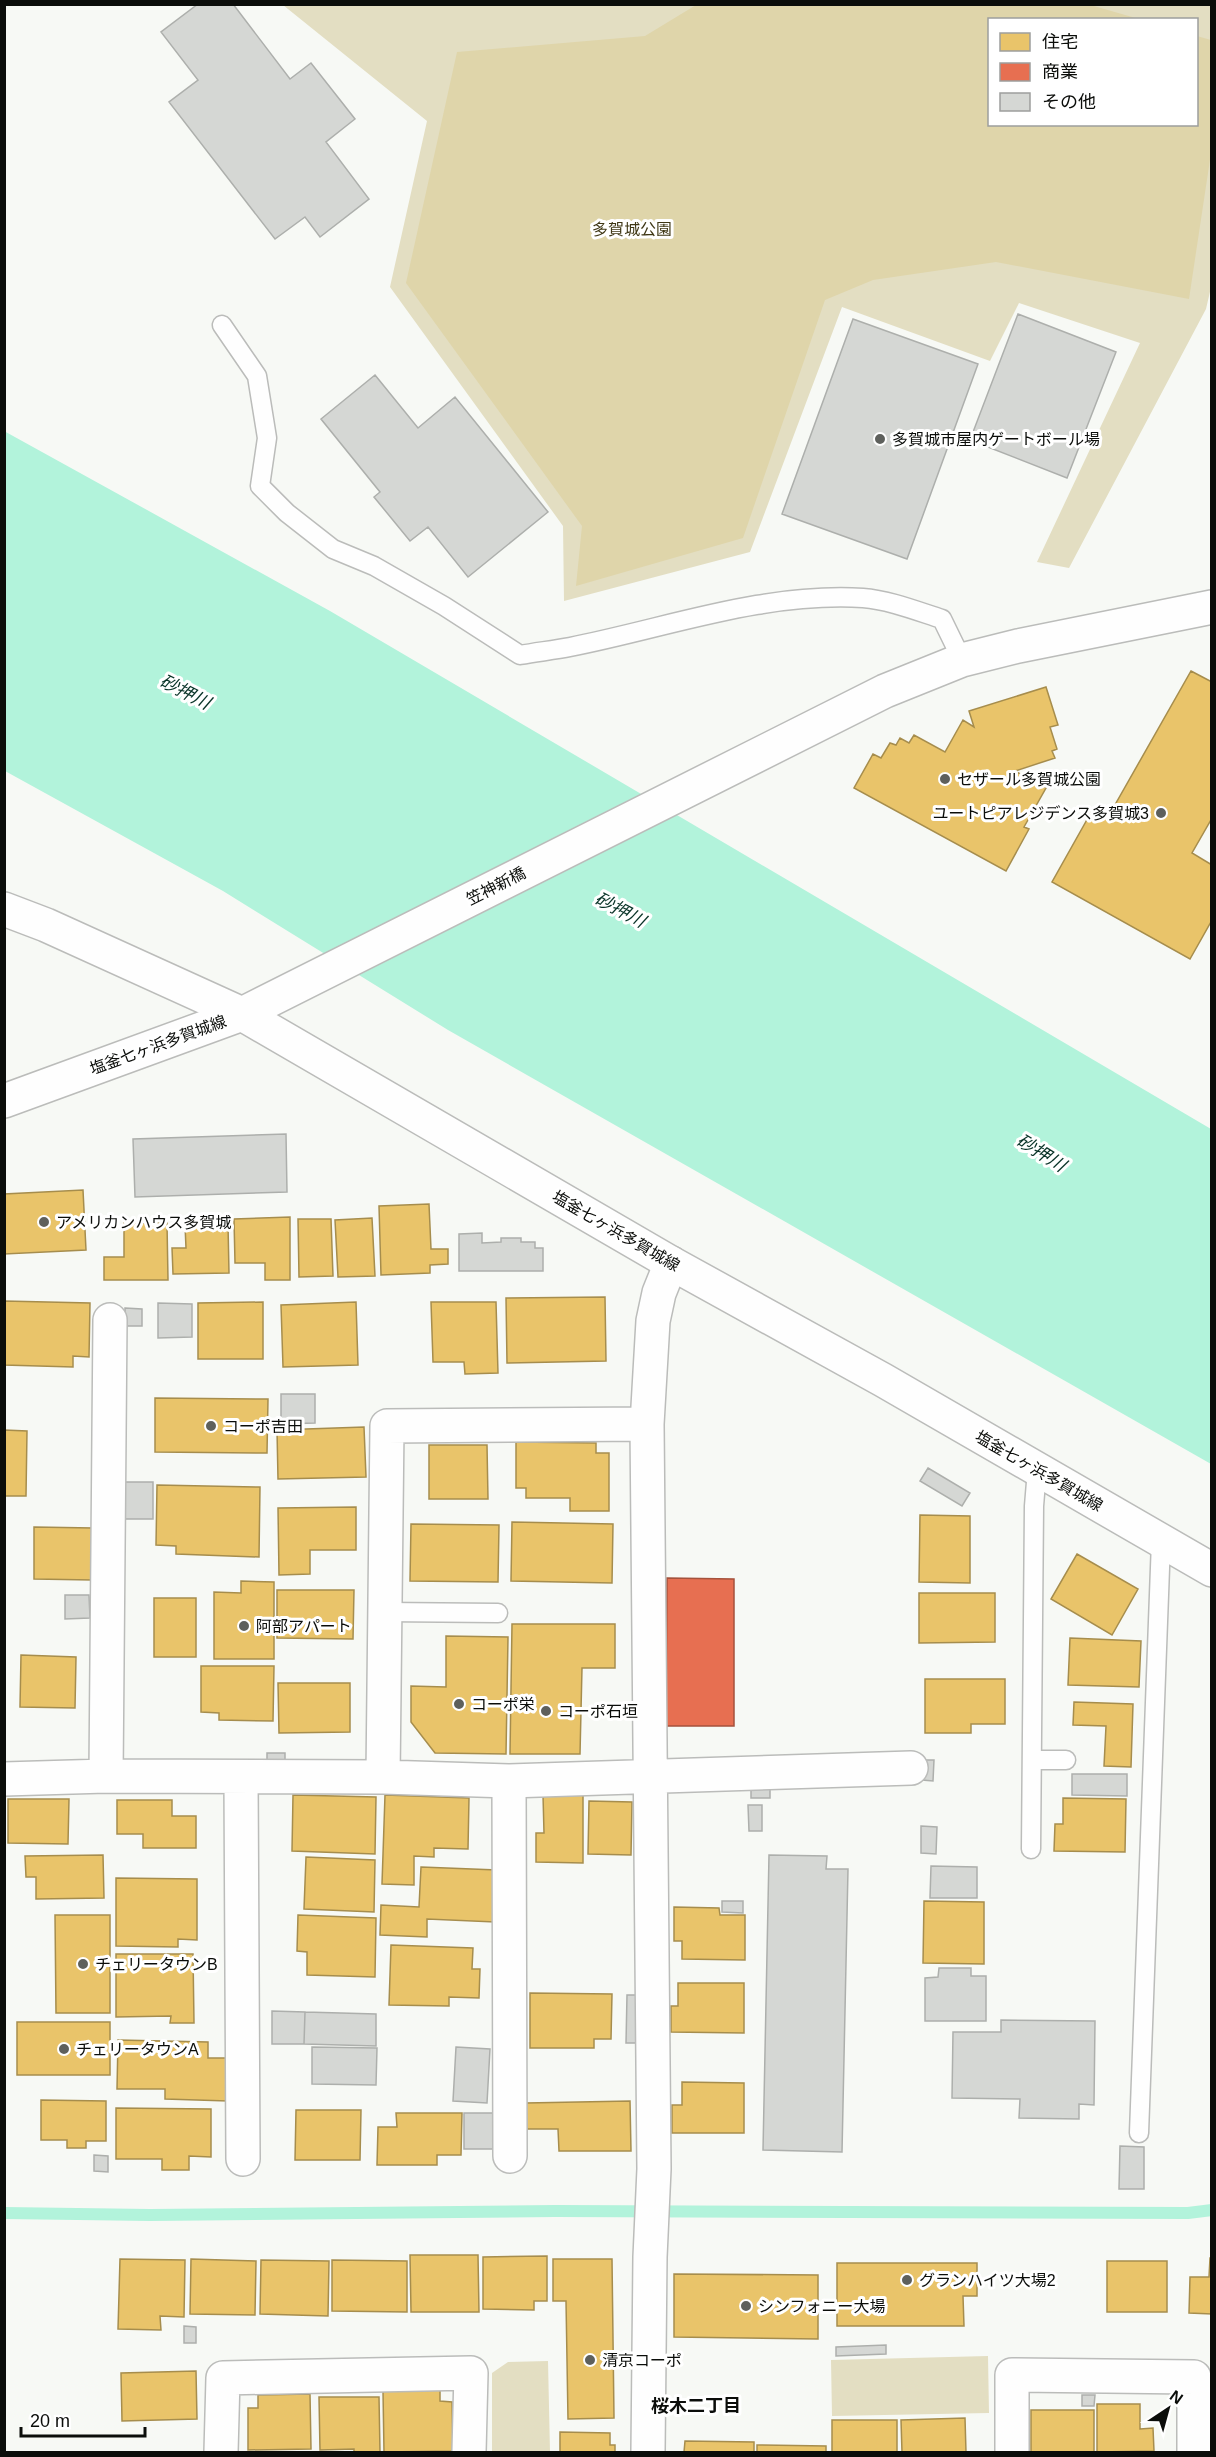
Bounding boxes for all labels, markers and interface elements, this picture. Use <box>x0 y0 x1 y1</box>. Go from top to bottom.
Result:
legend <box>988 18 1198 126</box>
text: 住宅 <box>1042 32 1078 52</box>
text: 商業 <box>1042 62 1078 82</box>
text: その他 <box>1042 92 1096 112</box>
park label: 多賀城公園 <box>592 221 672 238</box>
place label: 多賀城市屋内ゲートボール場 <box>892 431 1100 448</box>
marker: 多賀城市屋内ゲートボール場 <box>873 432 887 446</box>
water label: 砂押川 <box>156 671 215 714</box>
place label: セザール多賀城公園 <box>957 771 1101 788</box>
marker: セザール多賀城公園 <box>938 772 952 786</box>
place label: ユートピアレジデンス多賀城3 <box>932 805 1149 822</box>
marker: ユートピアレジデンス多賀城3 <box>1154 806 1168 820</box>
street label: 笠神新橋 <box>464 864 528 908</box>
water label: 砂押川 <box>591 888 650 932</box>
street label: 塩釜七ヶ浜多賀城線 <box>87 1012 229 1078</box>
water label: 砂押川 <box>1013 1130 1071 1177</box>
street label: 塩釜七ヶ浜多賀城線 <box>549 1188 683 1274</box>
place label: アメリカンハウス多賀城 <box>56 1214 231 1231</box>
marker: アメリカンハウス多賀城 <box>37 1215 51 1229</box>
place label: コーポ吉田 <box>223 1418 303 1435</box>
marker: コーポ吉田 <box>204 1419 218 1433</box>
street label: 塩釜七ヶ浜多賀城線 <box>972 1428 1106 1514</box>
place label: 阿部アパート <box>256 1618 352 1635</box>
marker: 阿部アパート <box>237 1619 251 1633</box>
place label: コーポ栄 <box>471 1696 535 1713</box>
marker: コーポ栄 <box>452 1697 466 1711</box>
place label: コーポ石垣 <box>558 1703 638 1720</box>
marker: コーポ石垣 <box>539 1704 553 1718</box>
place label: チェリータウンB <box>95 1956 218 1973</box>
marker: チェリータウンB <box>76 1957 90 1971</box>
place label: チェリータウンA <box>76 2041 199 2058</box>
marker: チェリータウンA <box>57 2042 71 2056</box>
place label: グランハイツ大場2 <box>919 2272 1056 2289</box>
marker: グランハイツ大場2 <box>900 2273 914 2287</box>
place label: シンフォニー大場 <box>758 2298 886 2315</box>
marker: シンフォニー大場 <box>739 2299 753 2313</box>
place label: 清京コーポ <box>602 2352 682 2369</box>
marker: 清京コーポ <box>583 2353 597 2367</box>
north arrow <box>1138 2379 1198 2439</box>
text: N <box>1167 2387 1186 2408</box>
district label: 桜木二丁目 <box>651 2396 741 2416</box>
scale bar <box>21 2400 146 2438</box>
text: 20 m <box>30 2411 70 2431</box>

